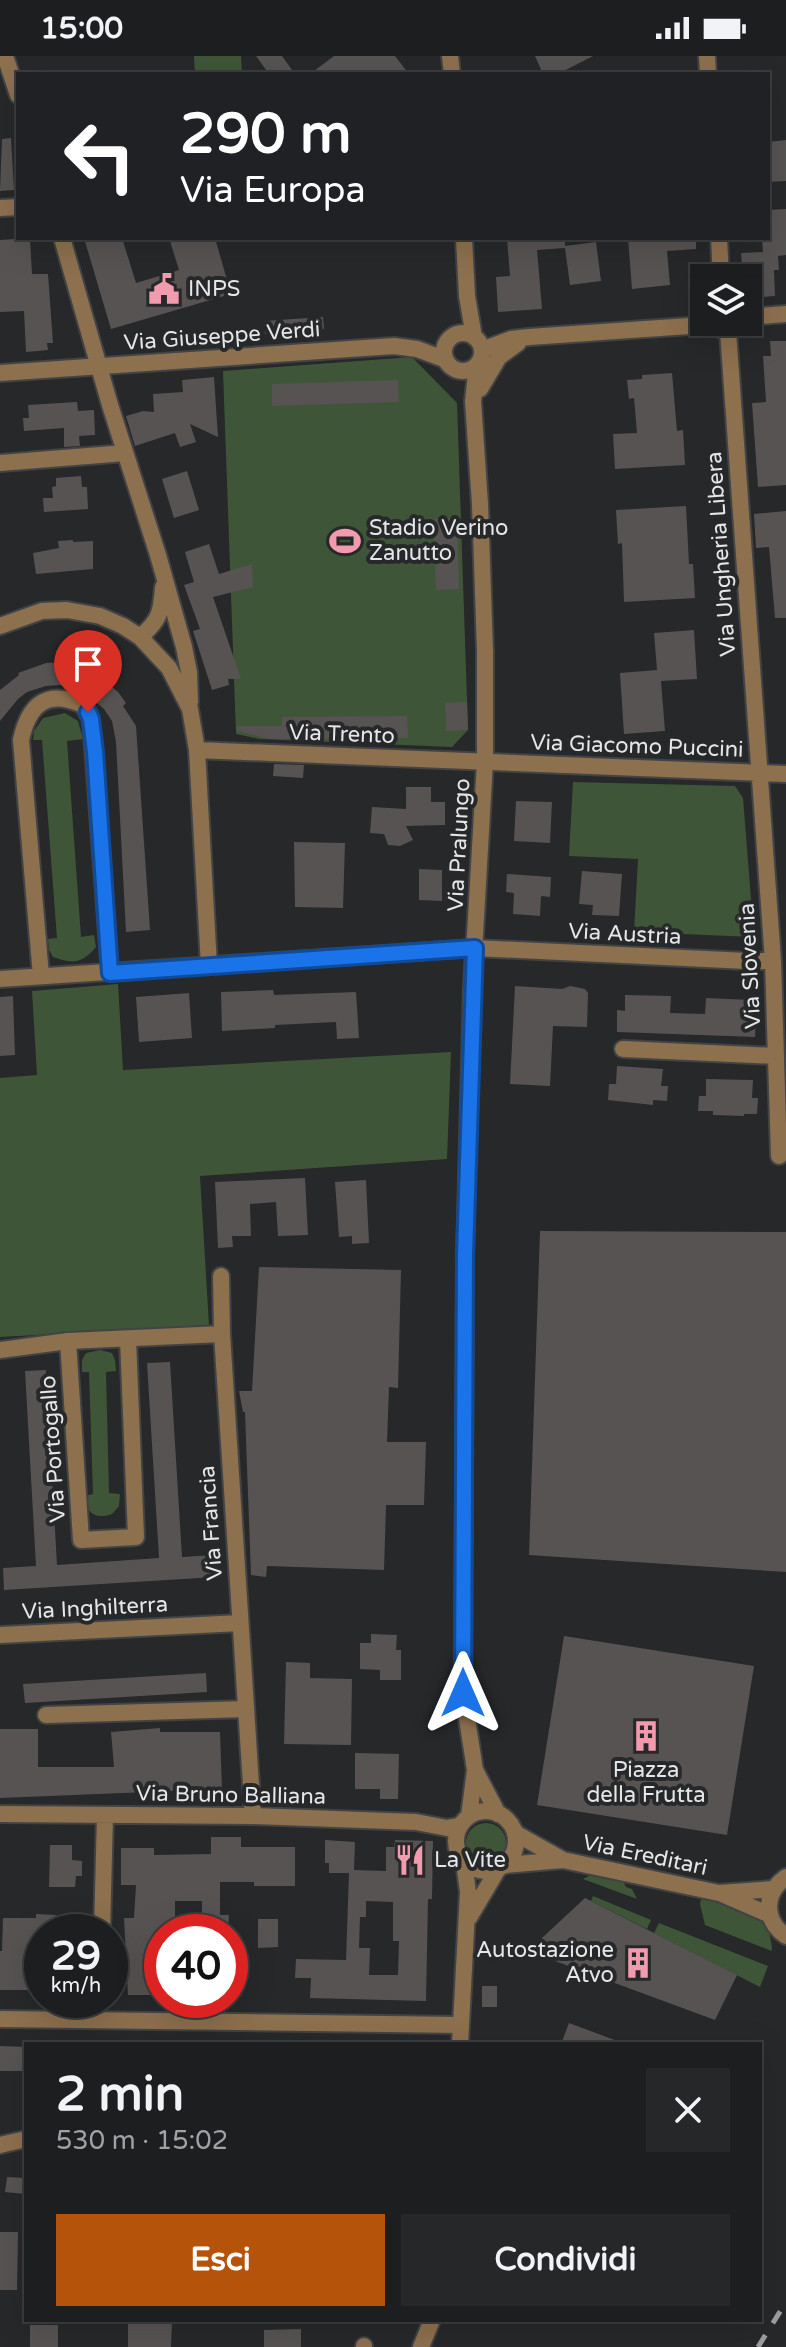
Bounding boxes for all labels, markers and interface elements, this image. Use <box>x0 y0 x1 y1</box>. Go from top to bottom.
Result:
text: 15:00 <box>40 10 123 47</box>
text: 290 m <box>180 101 351 168</box>
icon: left <box>48 104 152 208</box>
text: Via Europa <box>180 169 366 212</box>
map controls <box>690 264 762 336</box>
button: layers <box>690 264 762 336</box>
public building icon: INPS <box>147 272 181 306</box>
place label: INPS <box>188 276 240 302</box>
street label: Via Giuseppe Verdi <box>123 316 321 356</box>
street label: Via Ungheria Libera <box>701 451 741 657</box>
place label: Stadio Verino Zanutto <box>369 515 508 566</box>
sports icon: Stadio Verino Zanutto <box>328 524 362 558</box>
pin <box>54 630 122 712</box>
icon: arrive <box>66 642 110 686</box>
street label: Via Trento <box>289 719 395 749</box>
street label: Via Giacomo Puccini <box>530 729 744 763</box>
street label: Via Pralungo <box>443 778 475 912</box>
street label: Via Slovenia <box>734 902 766 1030</box>
street label: Via Austria <box>568 918 682 950</box>
street label: Via Portogallo <box>35 1375 71 1523</box>
street label: Via Francia <box>194 1465 228 1581</box>
street label: Via Inghilterra <box>21 1591 169 1625</box>
position arrow <box>421 1651 505 1735</box>
building icon: Piazza della Frutta <box>629 1719 663 1753</box>
place label: Piazza della Frutta <box>586 1757 706 1808</box>
street label: Via Bruno Balliana <box>136 1780 326 1810</box>
street label: Via Ereditari <box>580 1829 710 1881</box>
restaurant icon: La Vite <box>393 1843 427 1877</box>
place label: La Vite <box>434 1847 506 1873</box>
speed limit sign: 40 <box>144 1914 248 2018</box>
text: 29 <box>51 1932 101 1980</box>
place label: Autostazione Atvo <box>476 1937 614 1988</box>
building icon: Autostazione Atvo <box>621 1946 655 1980</box>
text: km/h <box>51 1974 101 1998</box>
text: 2 min <box>56 2066 184 2124</box>
button: close <box>646 2068 730 2152</box>
text: 530 m · 15:02 <box>56 2125 228 2156</box>
button: Esci <box>56 2214 385 2306</box>
button: Condividi <box>401 2214 730 2306</box>

